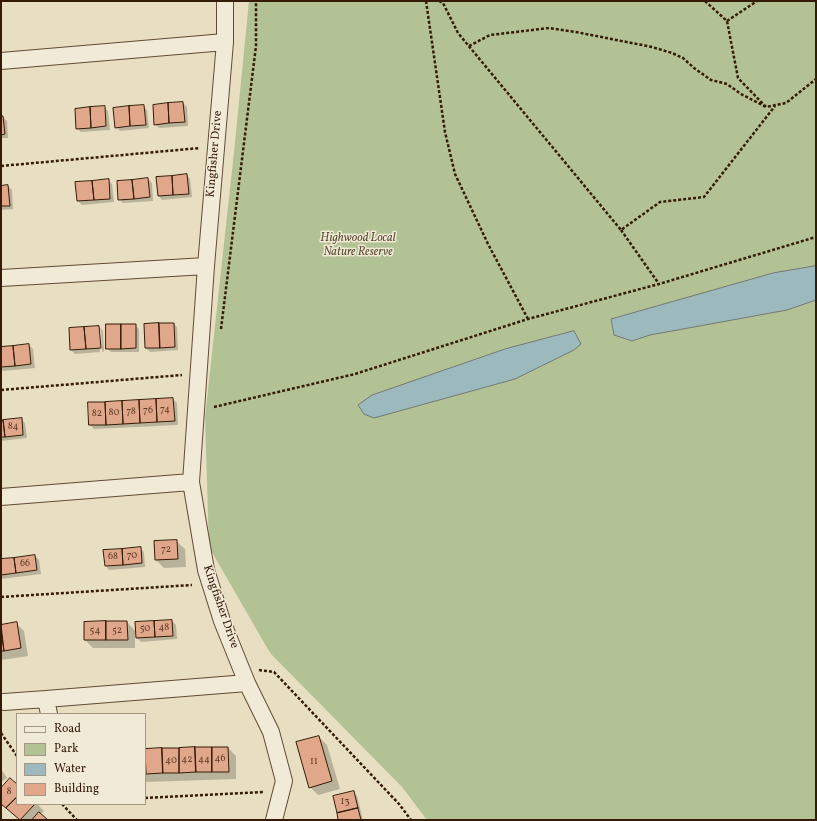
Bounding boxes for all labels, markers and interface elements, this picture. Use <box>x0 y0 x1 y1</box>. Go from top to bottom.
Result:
street label: Kingfisher Drive <box>204 110 226 198</box>
park label: Highwood Local Nature Reserve <box>320 232 396 260</box>
house number: 74 <box>160 404 170 416</box>
house number: 76 <box>143 405 153 417</box>
house number: 78 <box>126 406 136 418</box>
house number: 80 <box>108 407 120 419</box>
house number: 82 <box>92 408 102 420</box>
house number: 84 <box>8 421 18 433</box>
house number: 72 <box>161 544 171 556</box>
house number: 70 <box>127 550 137 562</box>
house number: 68 <box>108 551 118 563</box>
house number: 66 <box>20 558 30 570</box>
street label: Kingfisher Drive <box>199 563 241 651</box>
house number: 48 <box>159 622 169 634</box>
house number: 50 <box>140 623 150 635</box>
house number: 54 <box>90 625 100 637</box>
house number: 52 <box>112 625 122 637</box>
legend <box>16 713 146 805</box>
text: Road <box>54 721 81 737</box>
text: Park <box>54 741 79 757</box>
house number: 46 <box>215 753 225 765</box>
house number: 42 <box>181 754 193 766</box>
house number: 44 <box>198 754 210 766</box>
house number: 40 <box>165 755 177 767</box>
house number: 11 <box>310 756 318 768</box>
text: Water <box>54 761 86 777</box>
text: Building <box>54 781 99 797</box>
house number: 8 <box>6 786 12 798</box>
house number: 13 <box>340 796 350 808</box>

